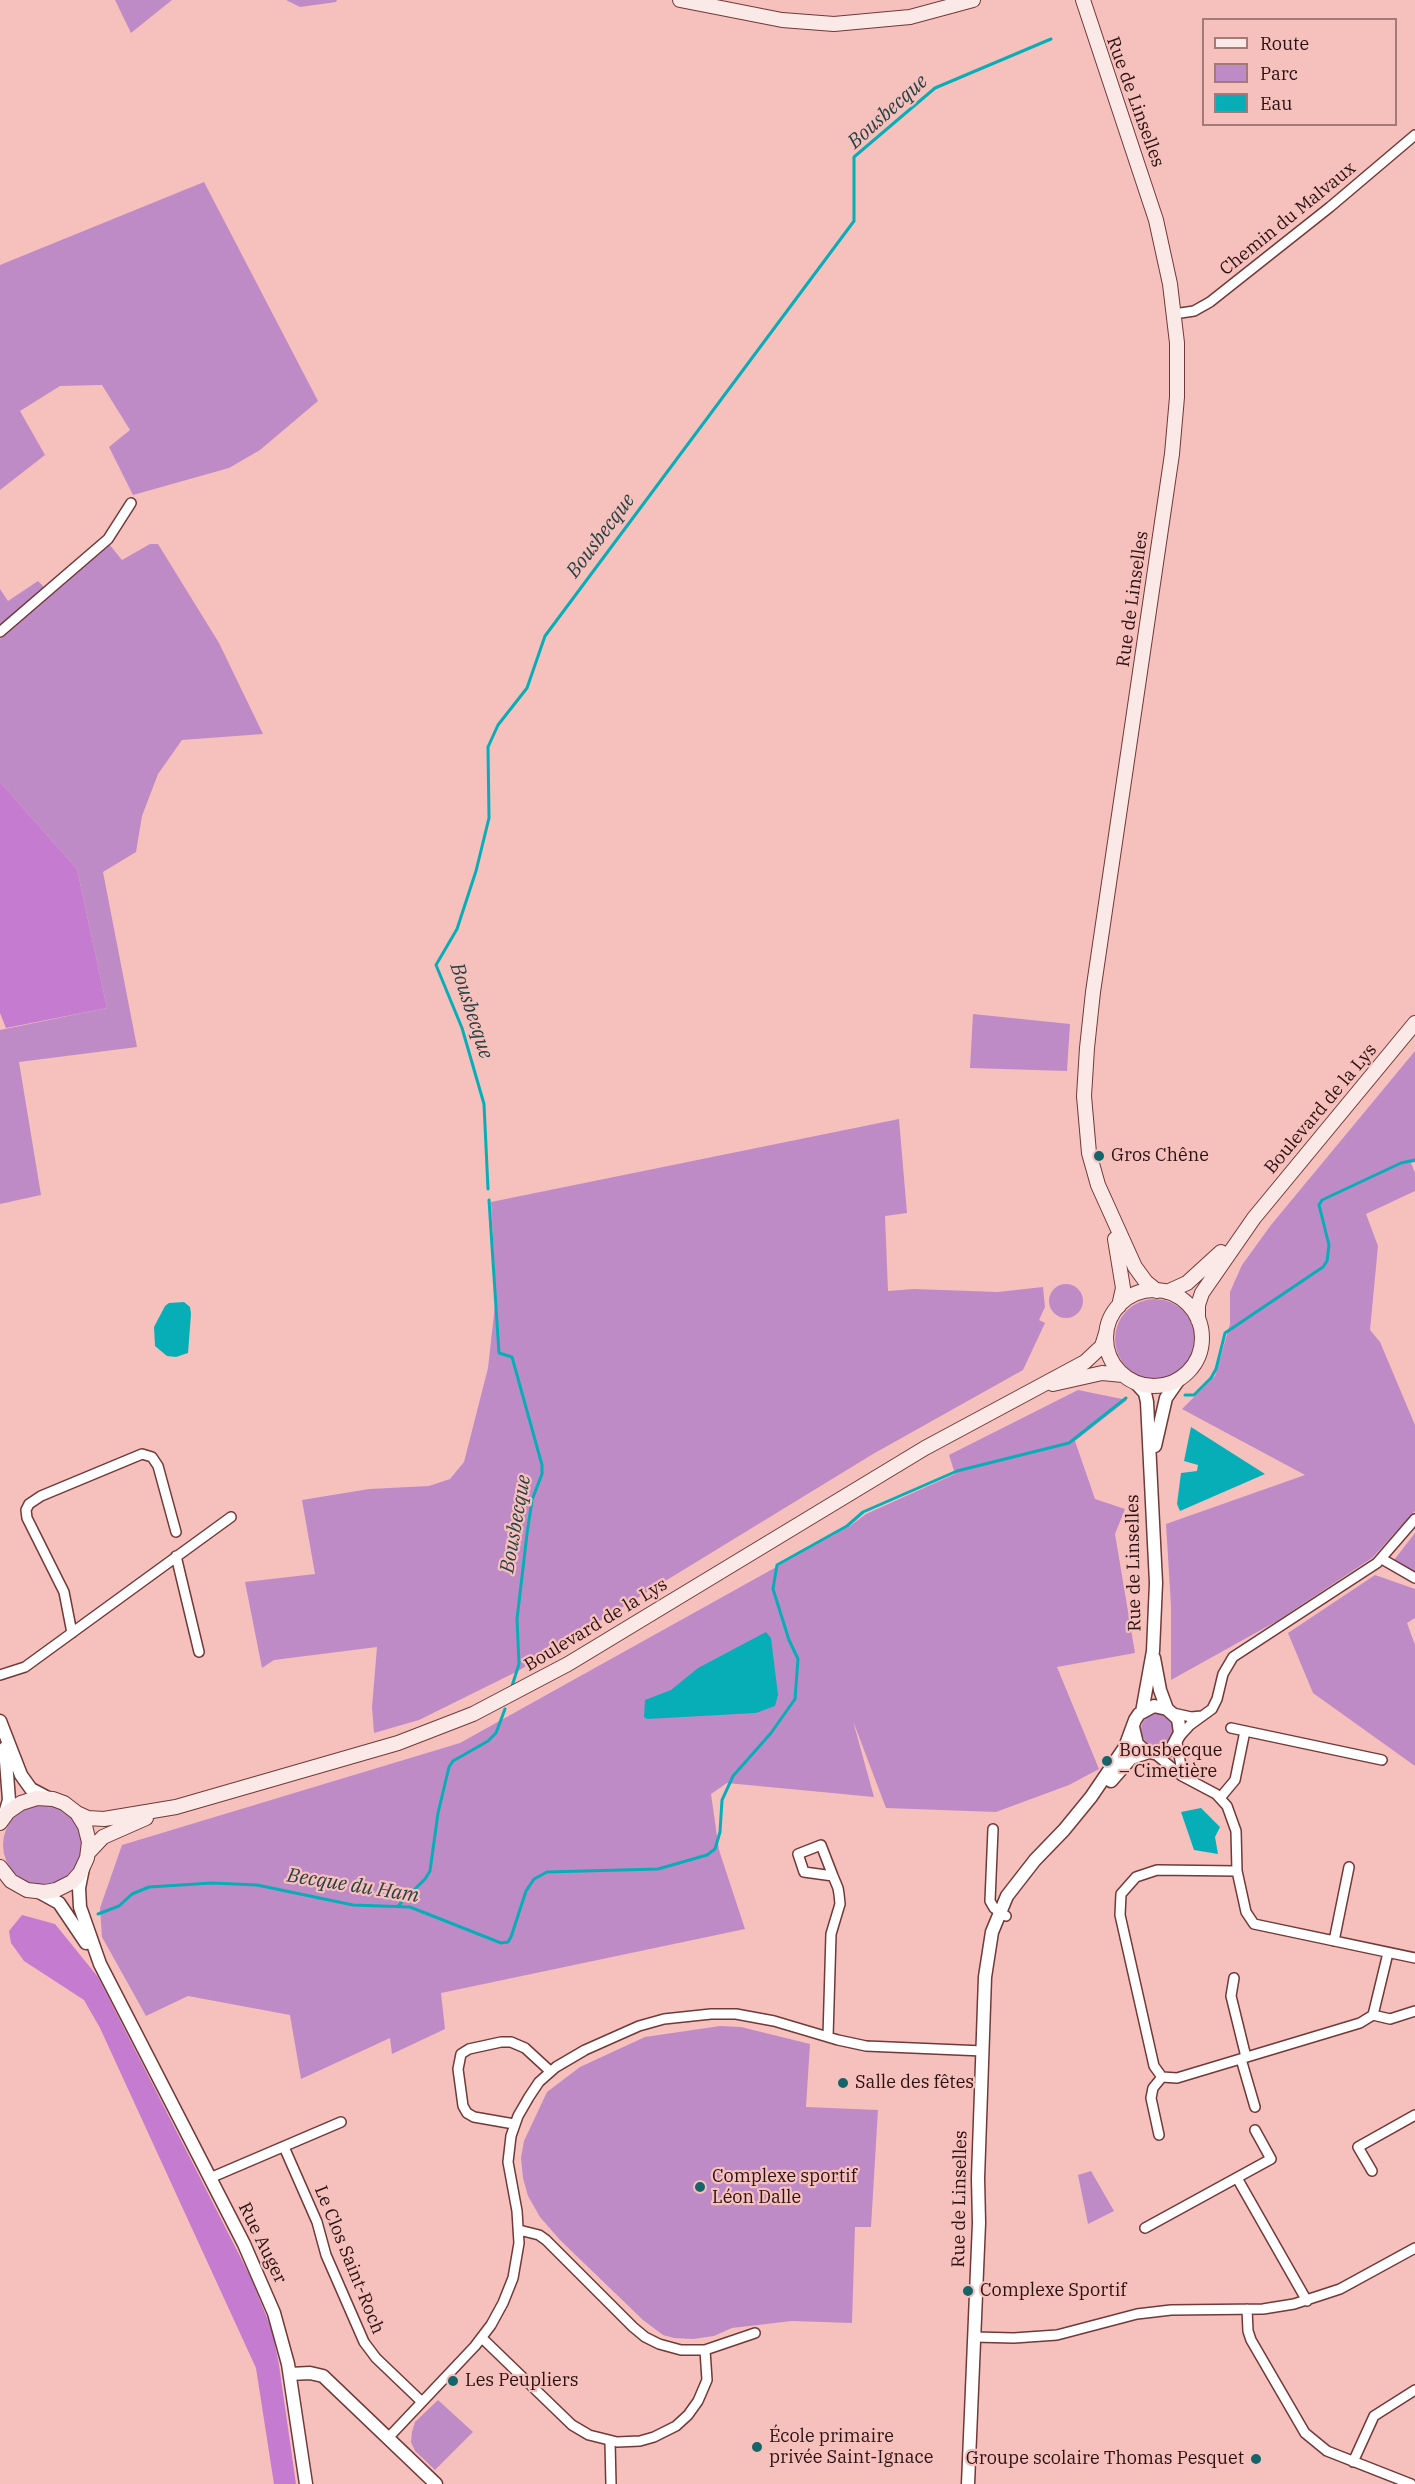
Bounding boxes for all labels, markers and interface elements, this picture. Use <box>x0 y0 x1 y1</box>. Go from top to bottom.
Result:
legend <box>1202 18 1397 126</box>
text: Route <box>1260 32 1309 55</box>
street label: Rue de Linselles <box>1101 34 1169 170</box>
text: Parc <box>1260 62 1298 85</box>
water label: Bousbecque <box>843 70 933 154</box>
text: Eau <box>1260 92 1292 115</box>
street label: Chemin du Malvaux <box>1216 158 1360 280</box>
water label: Bousbecque <box>562 489 640 583</box>
street label: Rue de Linselles <box>1113 530 1153 668</box>
water label: Bousbecque <box>444 960 498 1062</box>
street label: Boulevard de la Lys <box>1260 1040 1382 1178</box>
place label: Gros Chêne <box>1111 1145 1209 1167</box>
marker: Gros Chêne <box>1092 1149 1106 1163</box>
water label: Bousbecque <box>496 1473 536 1575</box>
street label: Rue de Linselles <box>1122 1494 1146 1632</box>
street label: Boulevard de la Lys <box>520 1574 672 1676</box>
place label: Bousbecque – Cimetière <box>1119 1740 1222 1782</box>
marker: Bousbecque – Cimetière <box>1100 1754 1114 1768</box>
water label: Becque du Ham <box>285 1864 421 1908</box>
place label: Salle des fêtes <box>855 2072 974 2094</box>
marker: Salle des fêtes <box>836 2076 850 2090</box>
street label: Rue de Linselles <box>948 2130 972 2268</box>
place label: Complexe sportif Léon Dalle <box>712 2166 857 2208</box>
marker: Complexe sportif Léon Dalle <box>693 2180 707 2194</box>
street label: Le Clos Saint-Roch <box>309 2183 389 2337</box>
street label: Rue Auger <box>233 2199 291 2287</box>
place label: Complexe Sportif <box>980 2280 1127 2302</box>
marker: Complexe Sportif <box>961 2284 975 2298</box>
place label: Les Peupliers <box>465 2370 578 2392</box>
marker: Les Peupliers <box>446 2374 460 2388</box>
place label: École primaire privée Saint-Ignace <box>769 2426 933 2468</box>
marker: École primaire privée Saint-Ignace <box>750 2440 764 2454</box>
place label: Groupe scolaire Thomas Pesquet <box>966 2448 1244 2470</box>
marker: Groupe scolaire Thomas Pesquet <box>1249 2452 1263 2466</box>

